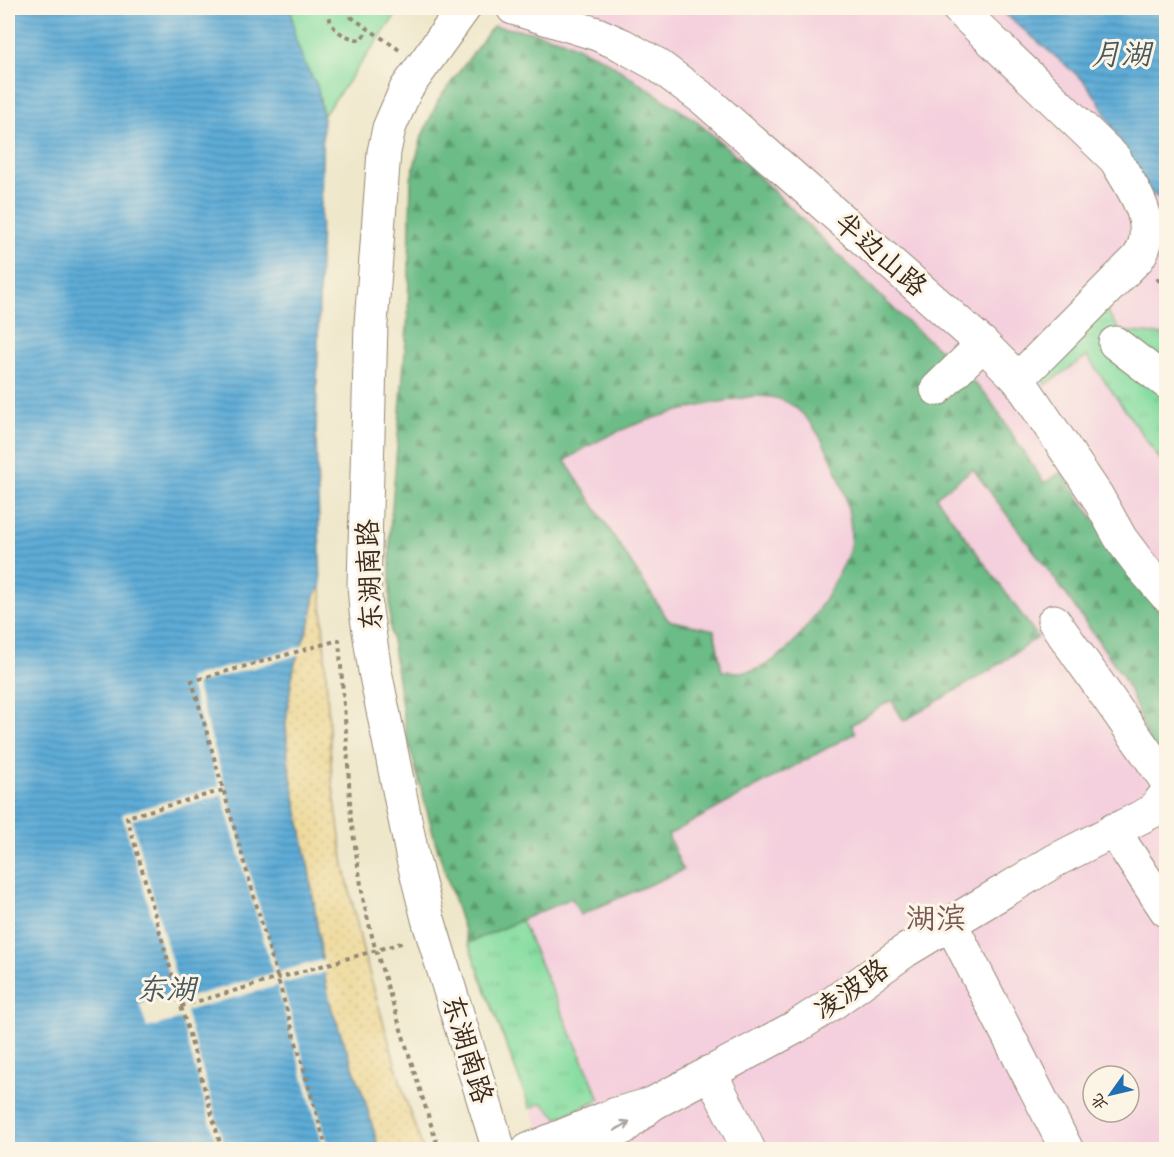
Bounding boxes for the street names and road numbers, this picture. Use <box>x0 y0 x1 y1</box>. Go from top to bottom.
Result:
street label: 半边山路 <box>827 204 935 304</box>
street label: 东湖南路 <box>350 518 388 632</box>
street label: 凌波路 <box>807 951 895 1027</box>
street label: 东湖南路 <box>435 990 501 1108</box>

